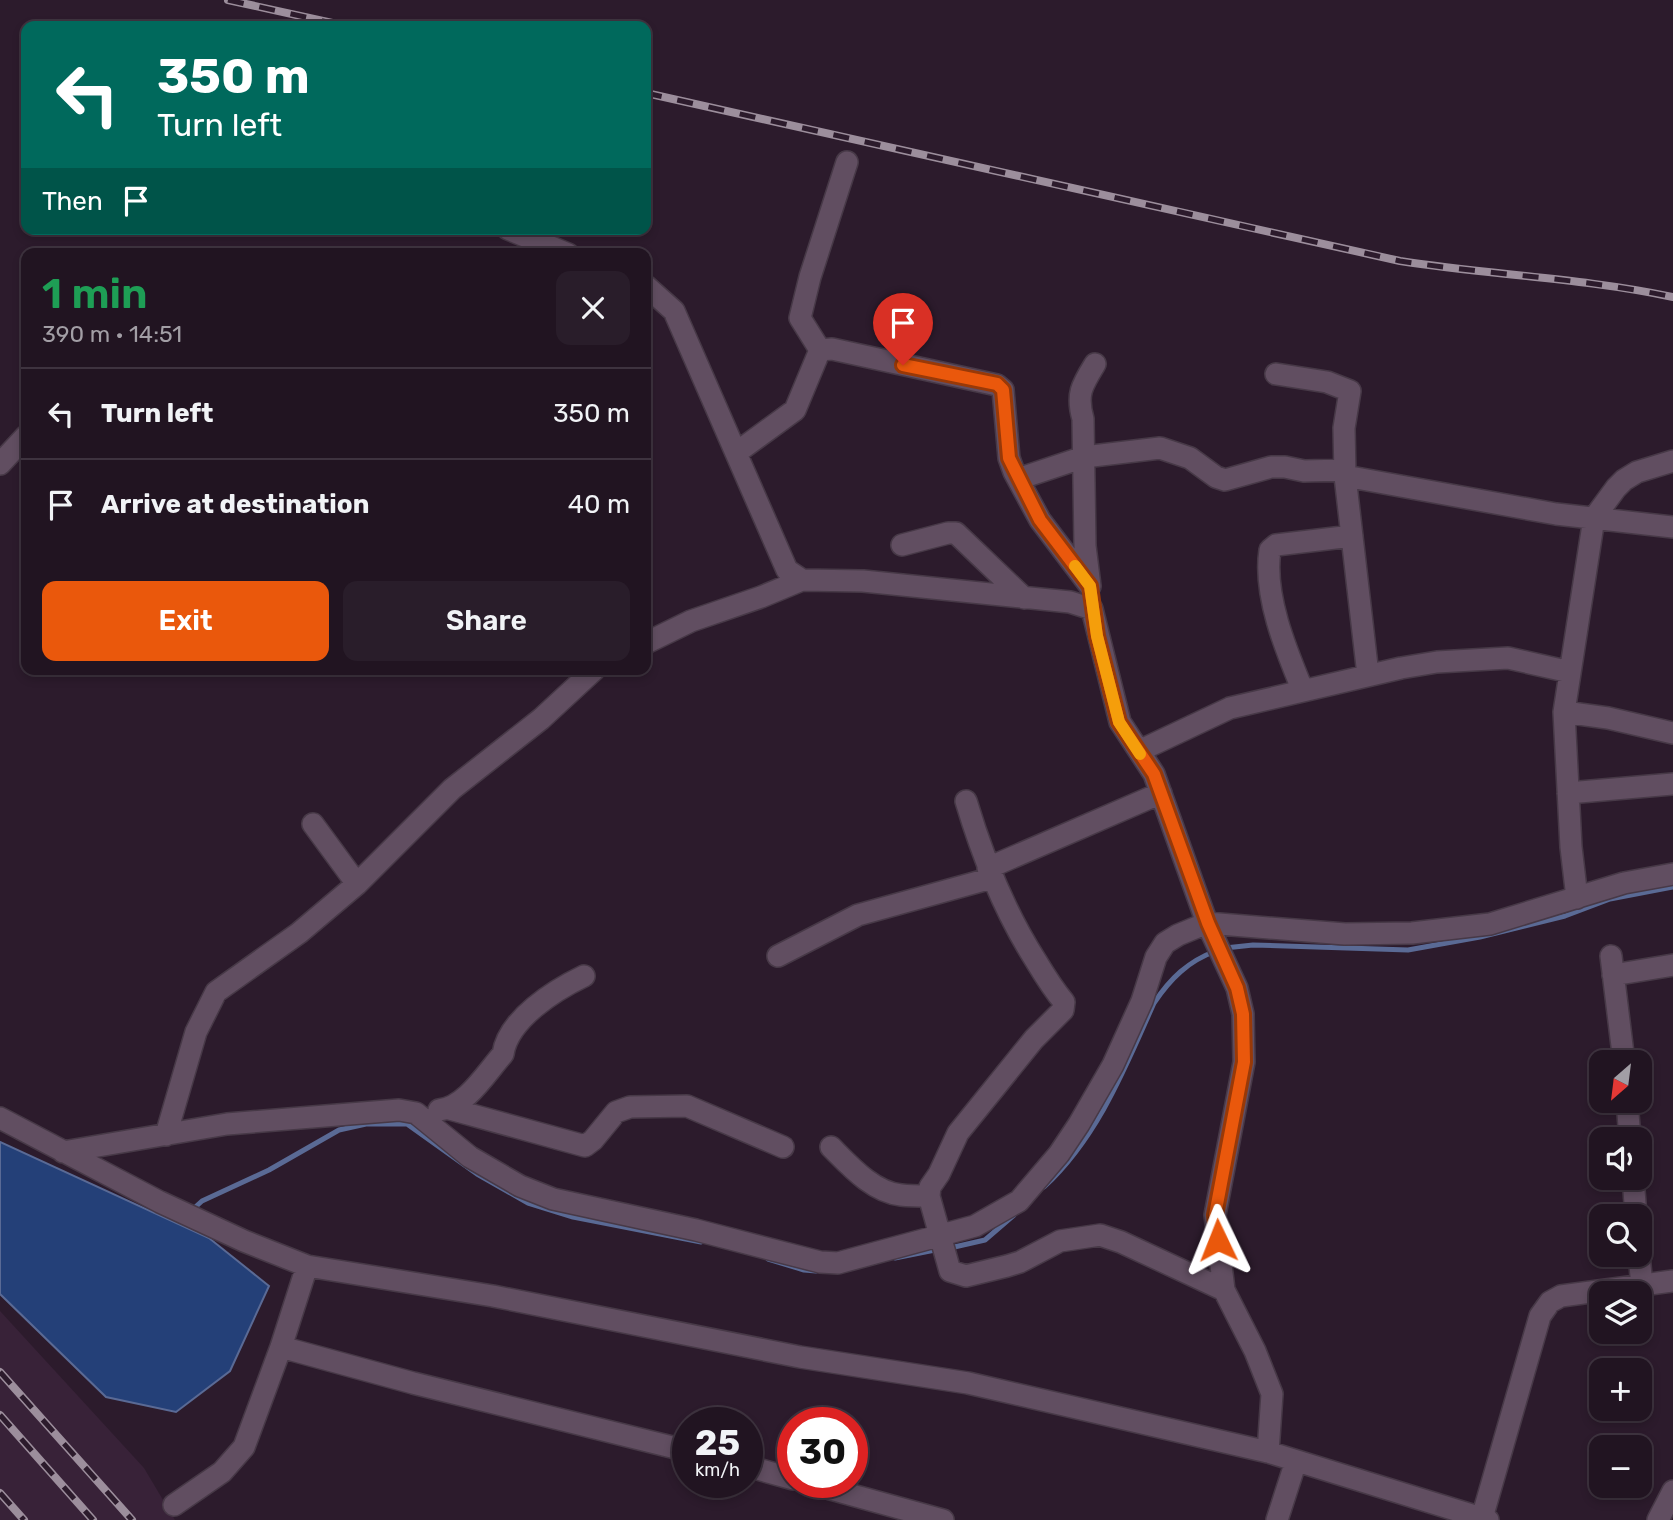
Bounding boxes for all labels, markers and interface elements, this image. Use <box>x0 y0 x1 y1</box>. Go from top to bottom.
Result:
text: 350 m <box>157 47 310 105</box>
icon: left <box>42 49 133 140</box>
text: Turn left <box>157 106 282 144</box>
icon: arrive <box>117 182 155 220</box>
text: Then <box>42 186 103 217</box>
text: 1 min <box>42 269 148 319</box>
button: close <box>556 271 630 345</box>
pin <box>873 293 933 365</box>
icon: arrive <box>884 304 922 342</box>
text: 390 m · 14:51 <box>42 320 182 348</box>
icon: left <box>42 395 80 433</box>
text: Turn left <box>101 398 213 429</box>
text: 350 m <box>553 398 630 429</box>
icon: arrive <box>42 486 80 524</box>
text: Arrive at destination <box>101 489 369 520</box>
text: 40 m <box>568 489 630 520</box>
button: Exit <box>42 581 329 661</box>
button: Share <box>343 581 630 661</box>
north arrow <box>1589 1050 1652 1113</box>
map controls <box>1589 1050 1652 1498</box>
button: sound <box>1589 1127 1652 1190</box>
position arrow <box>1181 1203 1255 1277</box>
button: search <box>1589 1204 1652 1267</box>
button: layers <box>1589 1281 1652 1344</box>
button: + <box>1589 1358 1652 1421</box>
speed limit sign: 30 <box>777 1407 868 1498</box>
text: 25 <box>695 1422 740 1464</box>
button: − <box>1589 1435 1652 1498</box>
text: km/h <box>695 1459 740 1481</box>

